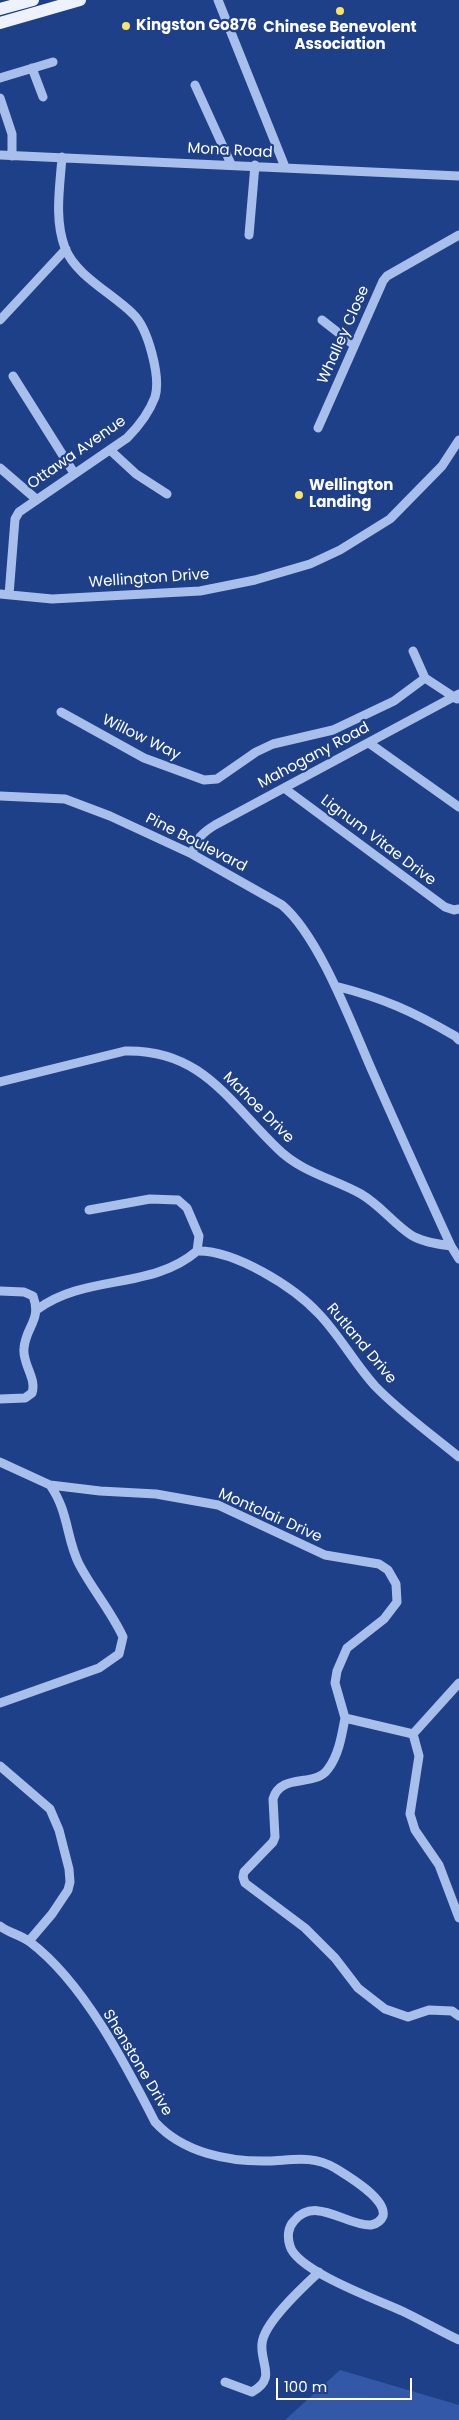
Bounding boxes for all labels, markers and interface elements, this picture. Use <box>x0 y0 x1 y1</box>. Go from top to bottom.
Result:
marker: Chinese Benevolent Association <box>334 5 346 17</box>
place label: Kingston Go876 <box>136 17 257 35</box>
place label: Chinese Benevolent Association <box>263 19 417 54</box>
marker: Kingston Go876 <box>120 20 132 32</box>
street label: Mona Road <box>187 140 273 162</box>
street label: Whalley Close <box>314 283 374 387</box>
street label: Ottawa Avenue <box>24 412 130 494</box>
place label: Wellington Landing <box>309 477 393 512</box>
marker: Wellington Landing <box>293 489 305 501</box>
street label: Wellington Drive <box>88 566 210 592</box>
street label: Willow Way <box>99 711 183 765</box>
street label: Mahogany Road <box>255 719 373 793</box>
street label: Lignum Vitae Drive <box>317 792 439 890</box>
street label: Pine Boulevard <box>142 810 250 876</box>
street label: Mahoe Drive <box>219 1069 297 1147</box>
street label: Rutland Drive <box>322 1300 400 1388</box>
street label: Montclair Drive <box>215 1485 325 1547</box>
street label: Shenstone Drive <box>98 2007 176 2119</box>
scale bar <box>279 2368 415 2400</box>
text: 100 m <box>284 2376 327 2397</box>

